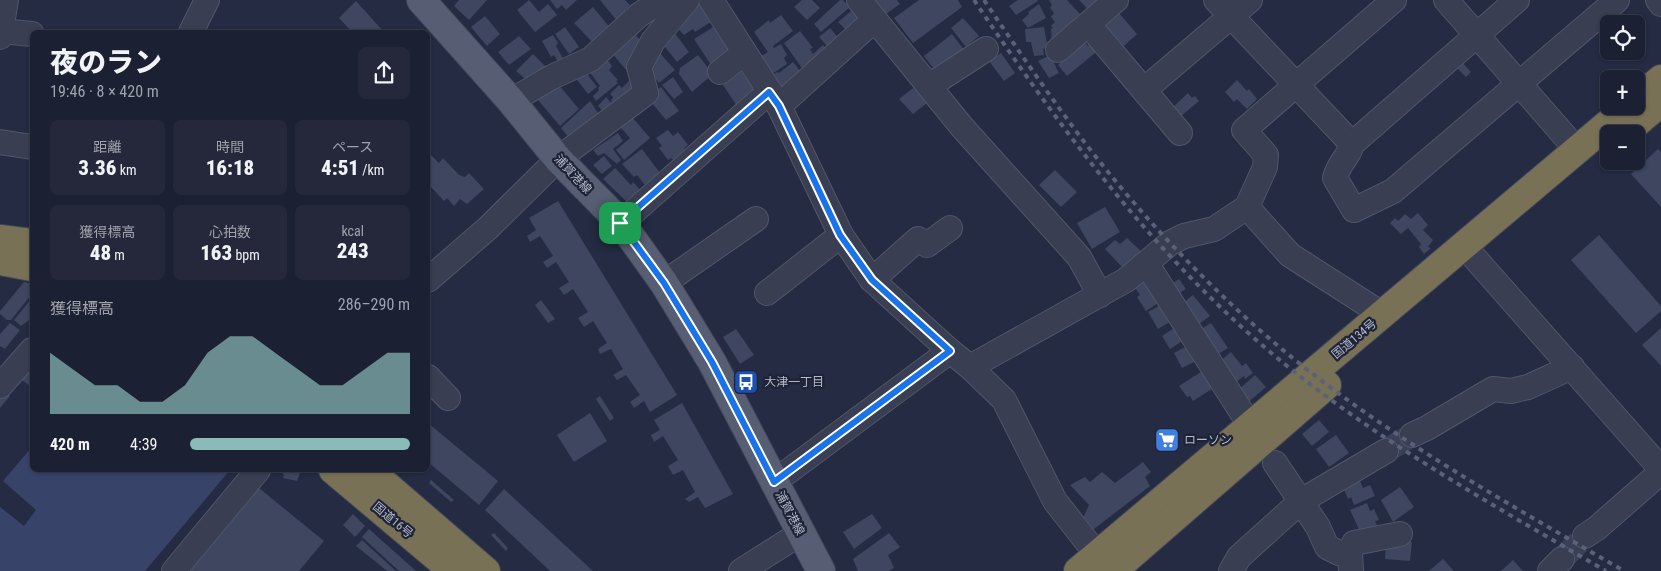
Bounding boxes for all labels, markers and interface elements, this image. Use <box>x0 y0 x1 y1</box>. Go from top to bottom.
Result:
map controls <box>1600 15 1645 170</box>
button: locate <box>1600 15 1645 60</box>
text: 夜のラン <box>50 46 162 79</box>
button: share <box>358 47 410 99</box>
button: + <box>1600 70 1645 115</box>
text: 19:46 · 8 × 420 m <box>50 82 159 101</box>
button: − <box>1600 125 1645 170</box>
text: 距離 <box>93 139 121 155</box>
text: 時間 <box>216 139 244 155</box>
text: ペース <box>332 139 373 155</box>
street label: 浦賀港線 <box>552 152 594 196</box>
text: 3.36 <box>78 156 116 180</box>
text: 16:18 <box>206 156 254 180</box>
text: 4:51 <box>321 156 359 180</box>
text: km <box>116 162 137 178</box>
text: /km <box>359 162 384 178</box>
pin <box>599 202 641 244</box>
icon: arrive <box>606 209 634 237</box>
text: kcal <box>341 223 364 239</box>
text: 獲得標高 <box>79 224 135 240</box>
text: 心拍数 <box>209 224 251 240</box>
text: 243 <box>337 239 369 263</box>
text: 48 <box>90 241 111 265</box>
text: 163 <box>200 241 232 265</box>
text: m <box>111 247 125 263</box>
text: bpm <box>232 247 260 263</box>
text: 286–290 m <box>338 295 410 314</box>
text: 獲得標高 <box>50 299 114 318</box>
street label: 国道134号 <box>1329 316 1379 362</box>
bus stop icon: 大津一丁目 <box>733 369 759 395</box>
place label: 大津一丁目 <box>764 375 824 389</box>
supermarket icon: ローソン <box>1154 427 1180 453</box>
place label: ローソン <box>1184 433 1232 447</box>
text: 420 m <box>50 435 90 454</box>
text: 4:39 <box>130 435 157 454</box>
street label: 浦賀港線 <box>773 489 807 537</box>
street label: 国道16号 <box>370 499 416 541</box>

